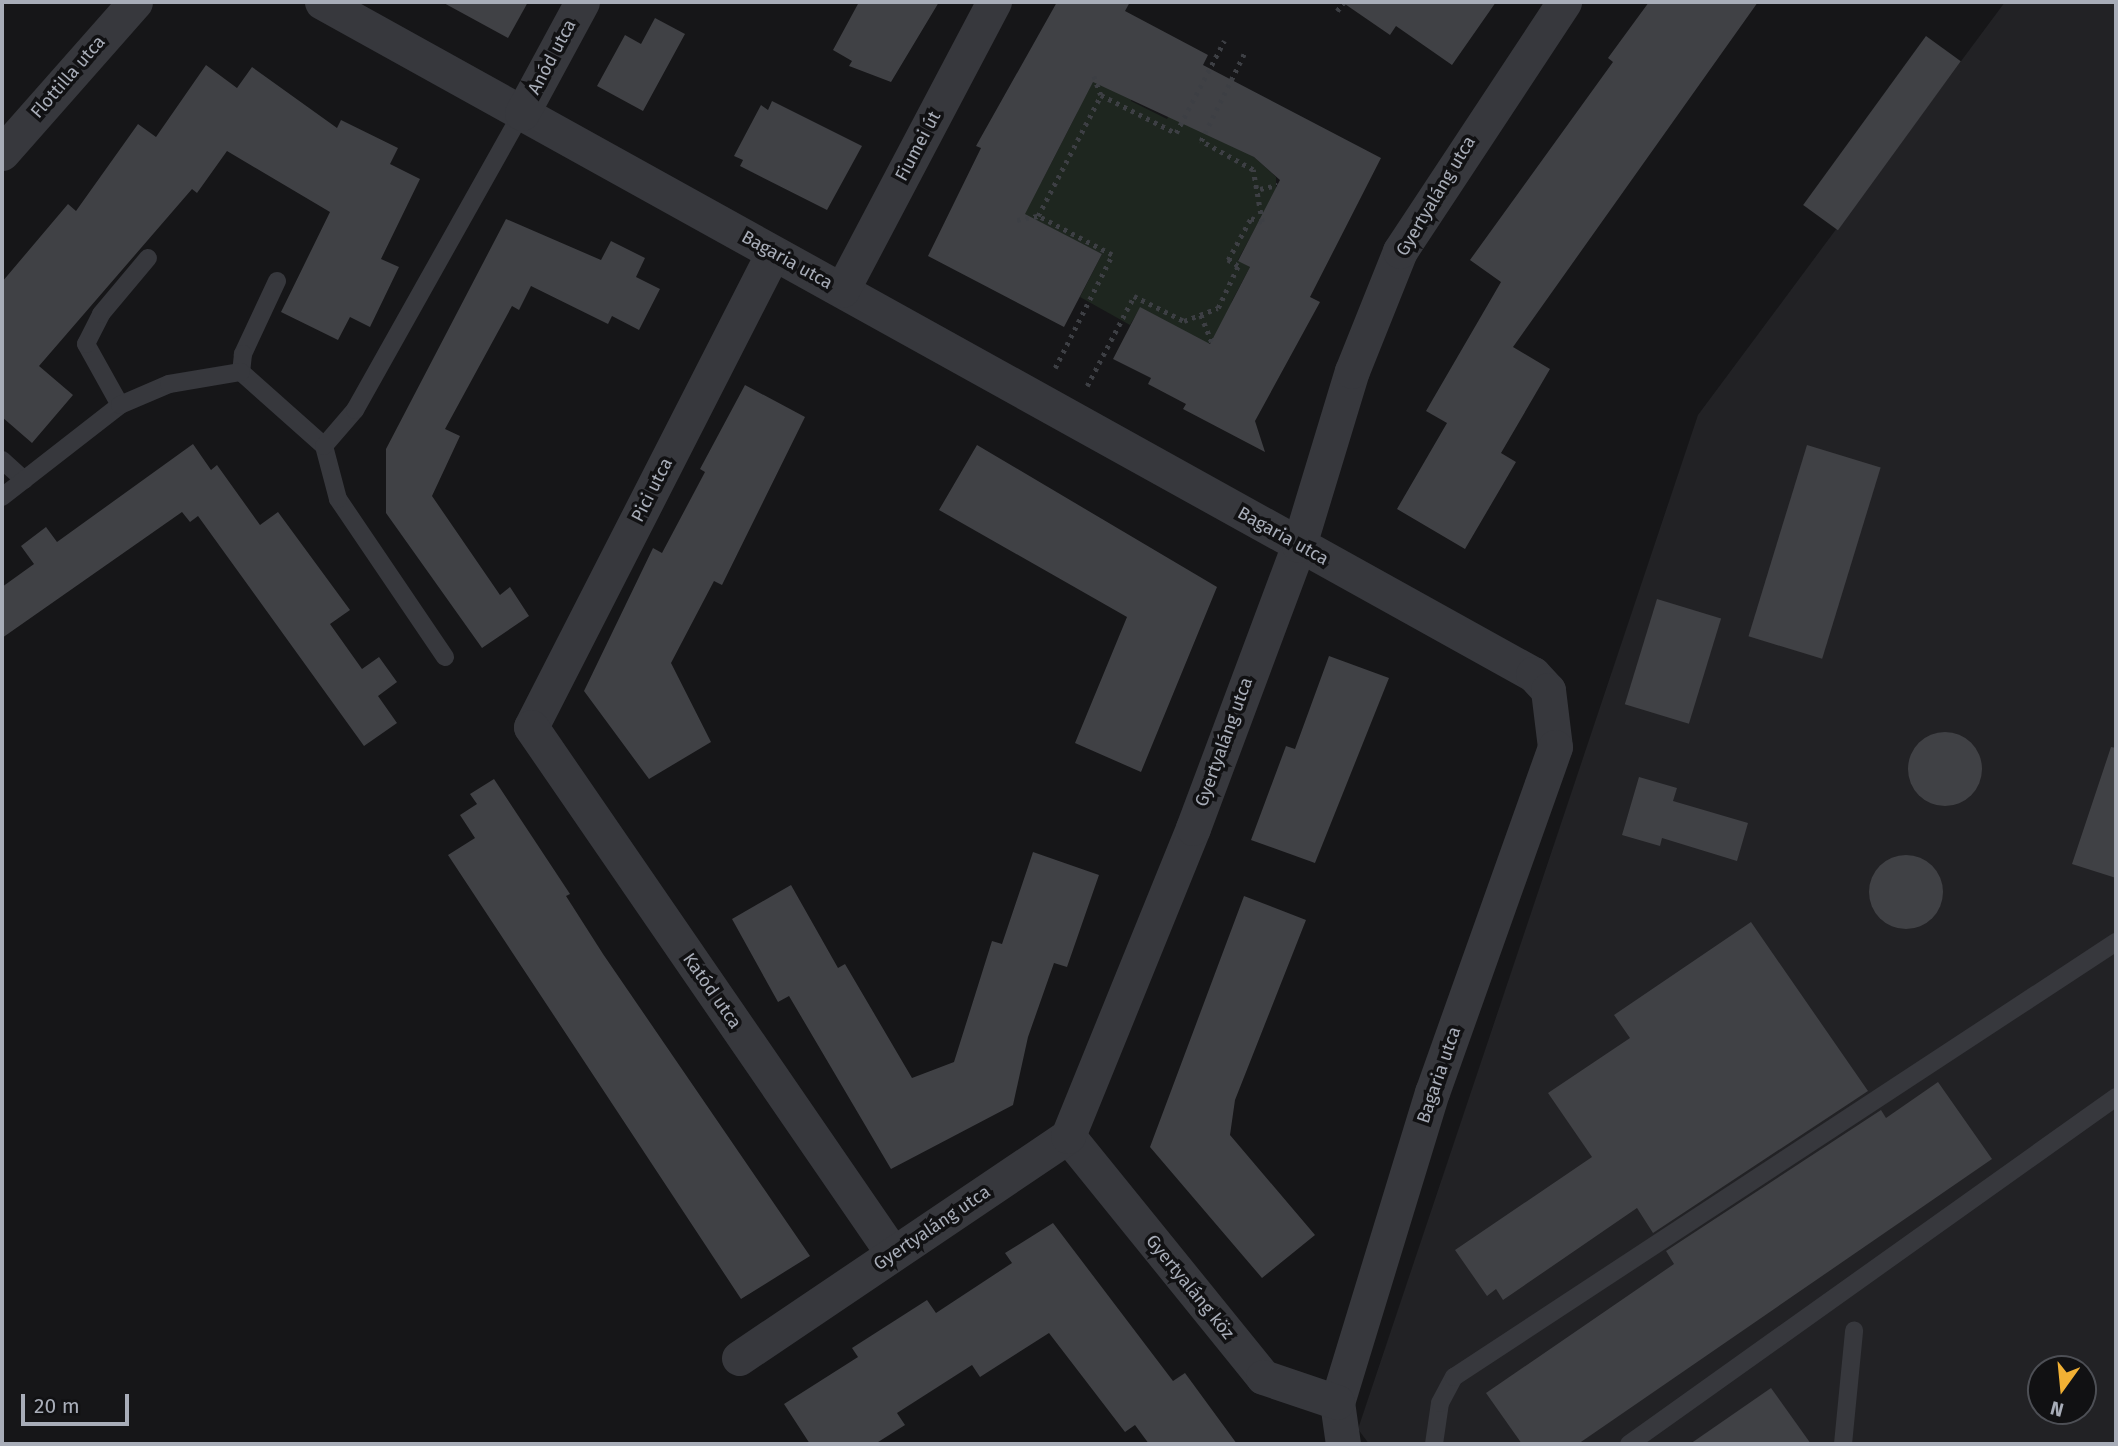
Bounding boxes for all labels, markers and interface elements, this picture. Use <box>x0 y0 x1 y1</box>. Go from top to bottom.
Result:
street label: Anód utca <box>523 16 581 98</box>
street label: Flottilla utca <box>26 31 110 123</box>
street label: Fiumei út <box>891 107 945 185</box>
street label: Gyertyaláng utca <box>1392 132 1480 260</box>
street label: Bagaria utca <box>738 226 836 294</box>
street label: Pici utca <box>627 454 677 526</box>
street label: Bagaria utca <box>1234 502 1332 570</box>
street label: Gyertyaláng utca <box>1191 674 1257 810</box>
street label: Katód utca <box>678 949 746 1033</box>
street label: Bagaria utca <box>1412 1024 1466 1126</box>
street label: Gyertyaláng utca <box>870 1181 994 1275</box>
street label: Gyertyaláng köz <box>1141 1230 1239 1344</box>
north arrow <box>2027 1355 2097 1425</box>
scale bar <box>24 1380 133 1424</box>
text: 20 m <box>34 1393 80 1419</box>
text: N <box>2048 1396 2066 1422</box>

